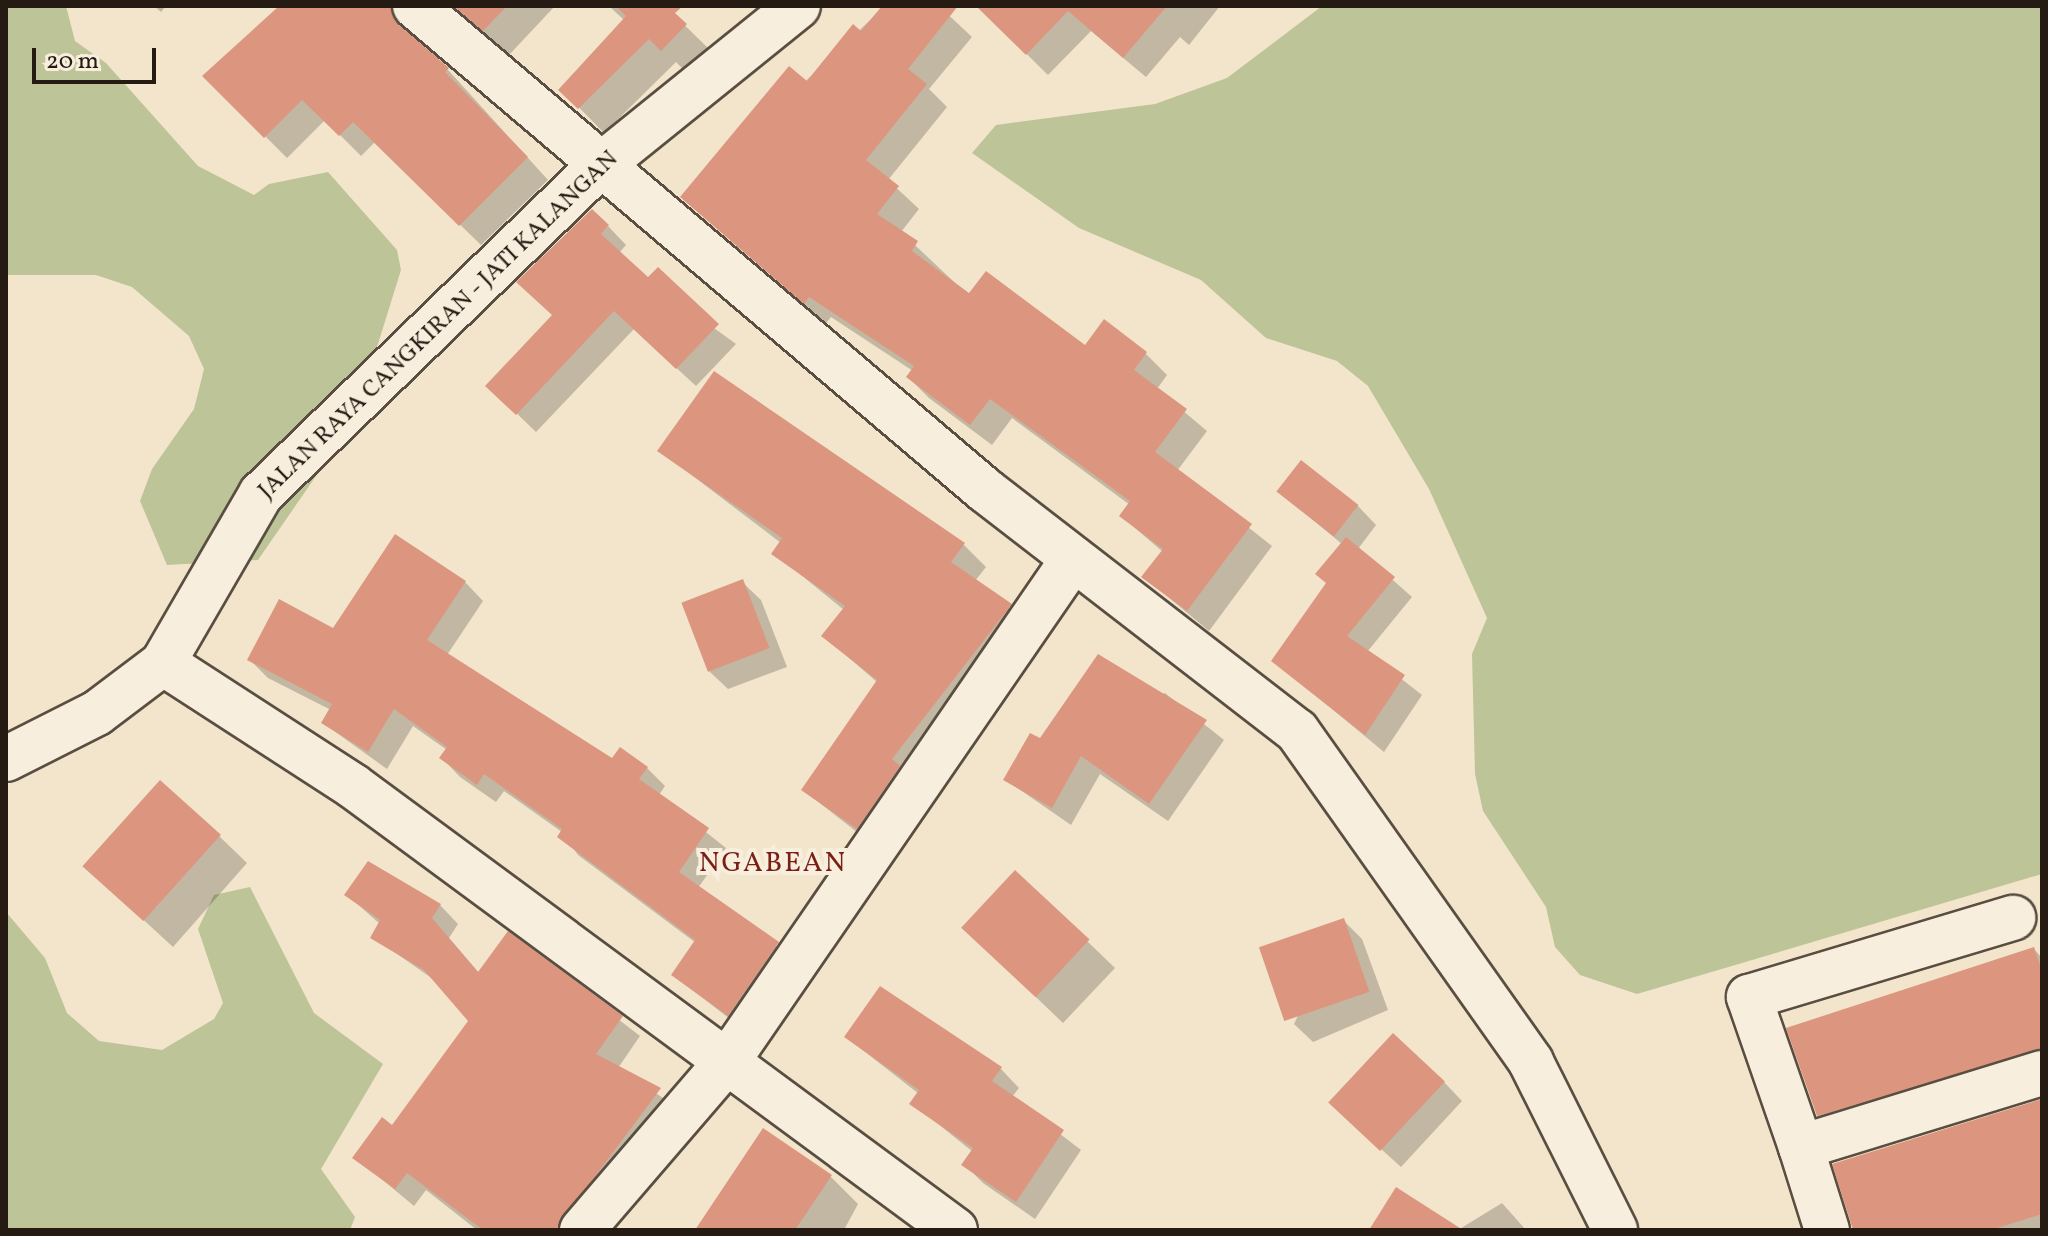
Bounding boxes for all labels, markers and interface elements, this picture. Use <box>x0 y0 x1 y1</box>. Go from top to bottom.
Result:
scale bar <box>36 32 160 82</box>
text: 20 m <box>46 45 99 79</box>
street label: JALAN RAYA CANGKIRAN - JATI KALANGAN <box>253 145 625 507</box>
district label: NGABEAN <box>699 847 847 881</box>

